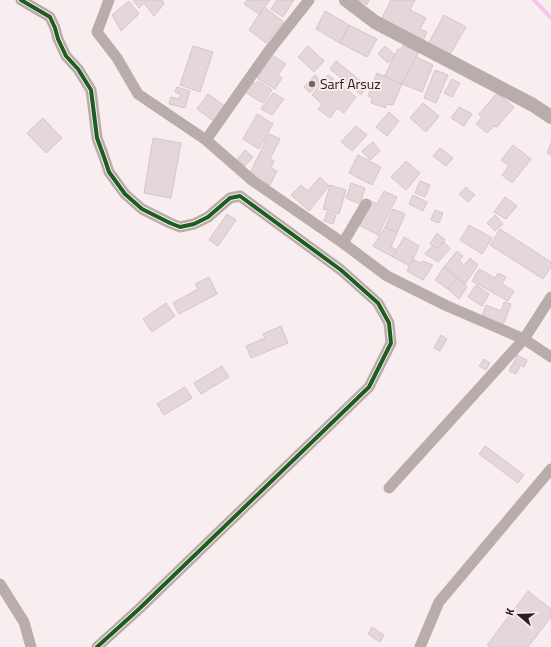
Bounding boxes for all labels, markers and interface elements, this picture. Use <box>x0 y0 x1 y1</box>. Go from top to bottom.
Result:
place label: Sarf Arsuz <box>320 73 381 94</box>
marker: Sarf Arsuz <box>307 79 317 89</box>
north arrow <box>499 595 539 635</box>
text: K <box>501 606 518 617</box>

